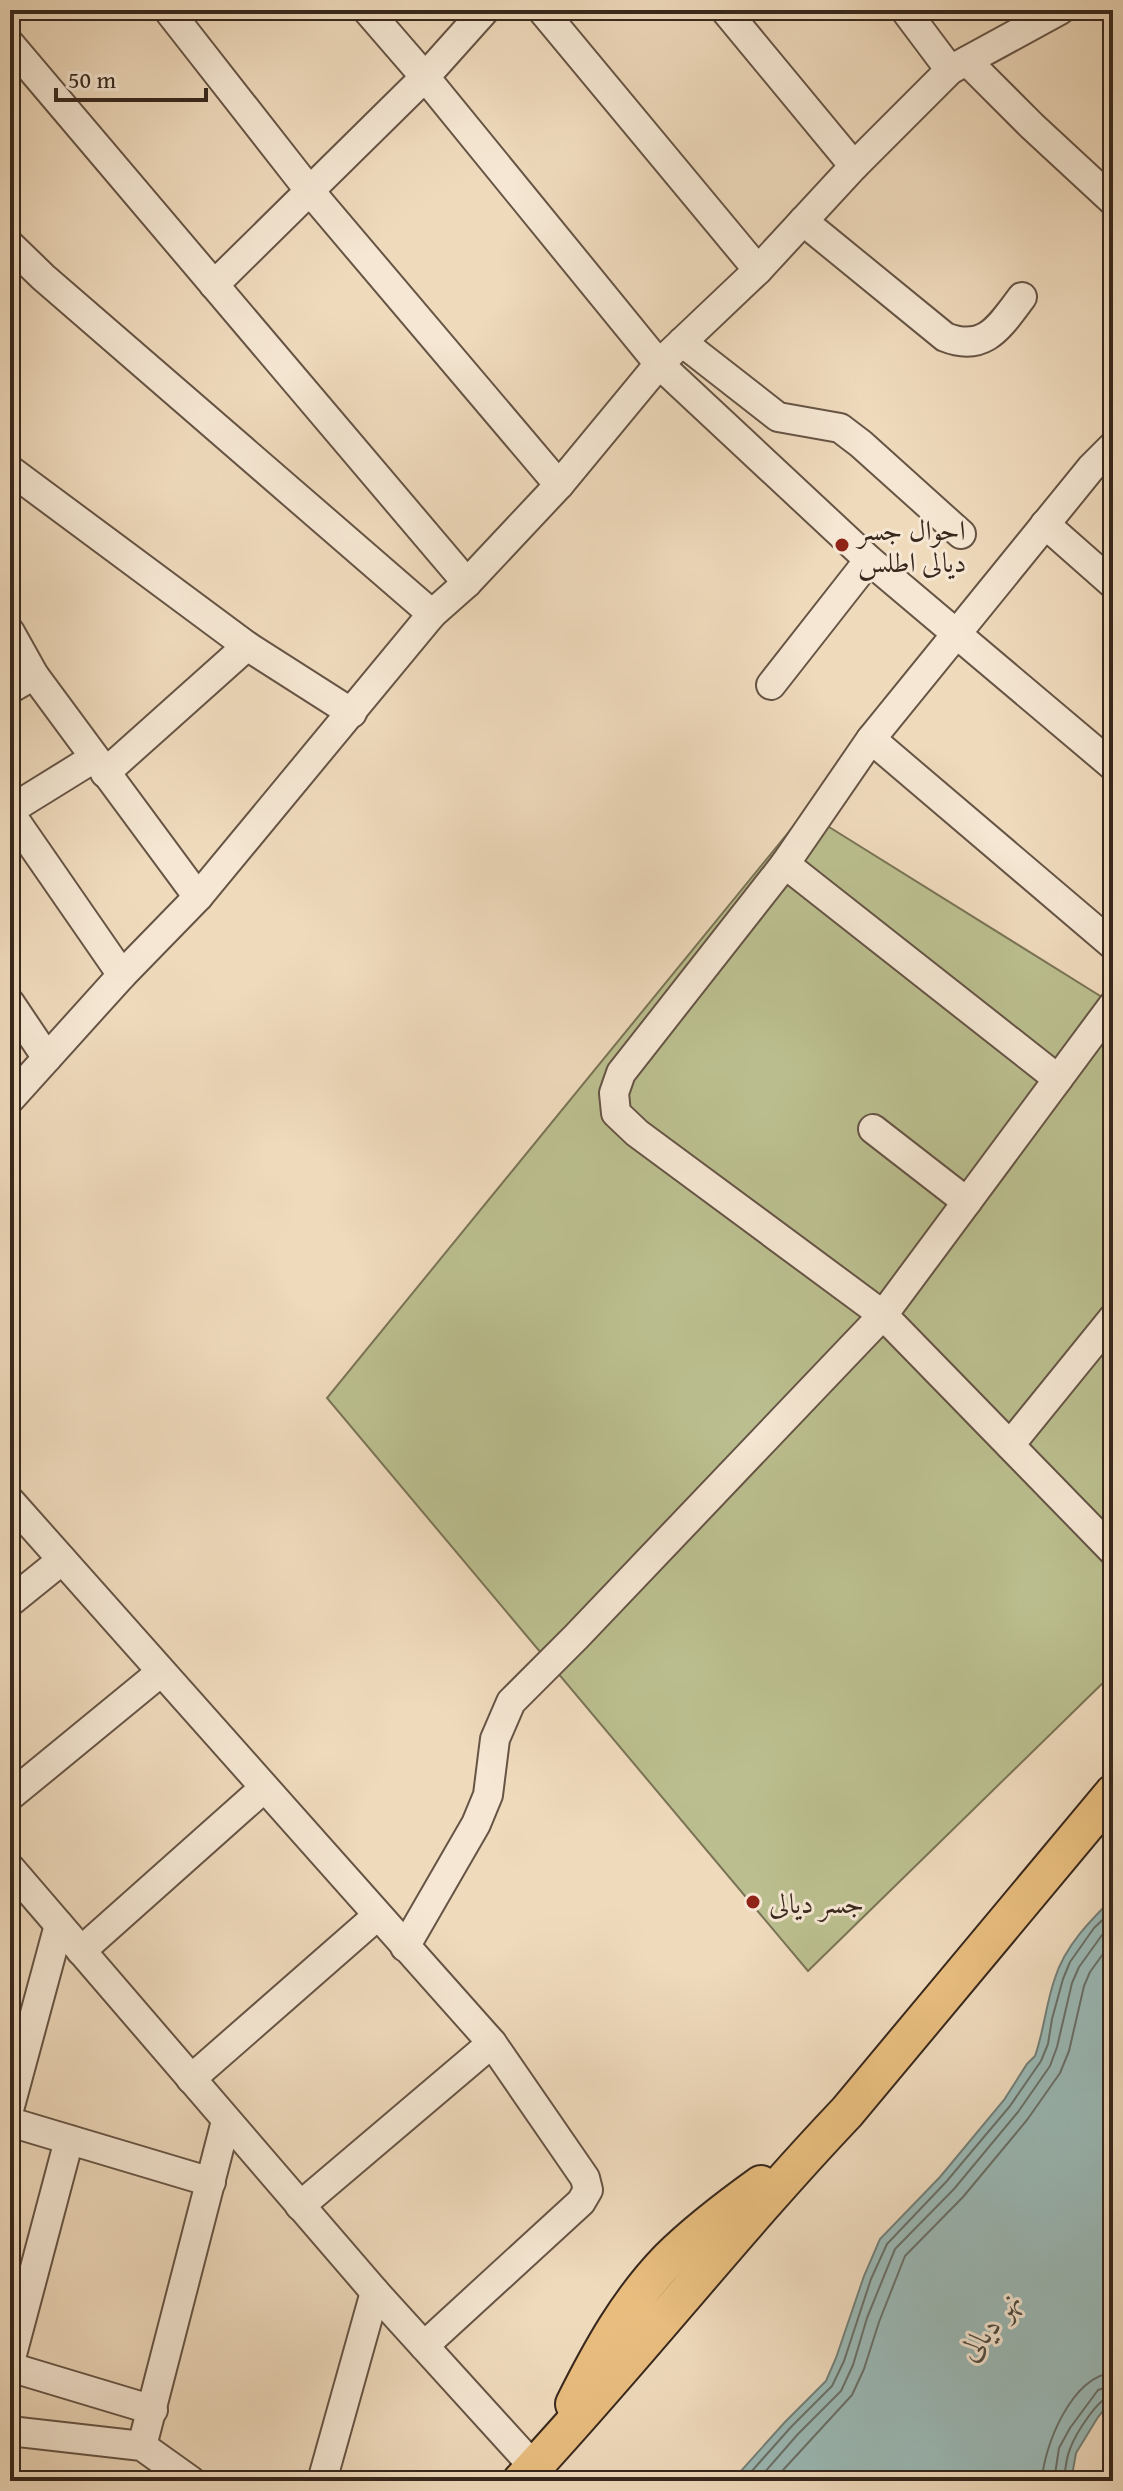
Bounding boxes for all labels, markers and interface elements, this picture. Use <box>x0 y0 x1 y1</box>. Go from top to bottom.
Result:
scale bar <box>56 52 206 102</box>
text: 50 m <box>68 62 116 97</box>
place label: احوال جسر ديالى اطلس <box>855 509 966 582</box>
marker: احوال جسر ديالى اطلس <box>833 536 851 554</box>
place label: جسر ديالى <box>769 1882 864 1923</box>
marker: جسر ديالى <box>744 1893 762 1911</box>
water label: نهر ديالى <box>947 2280 1031 2370</box>

